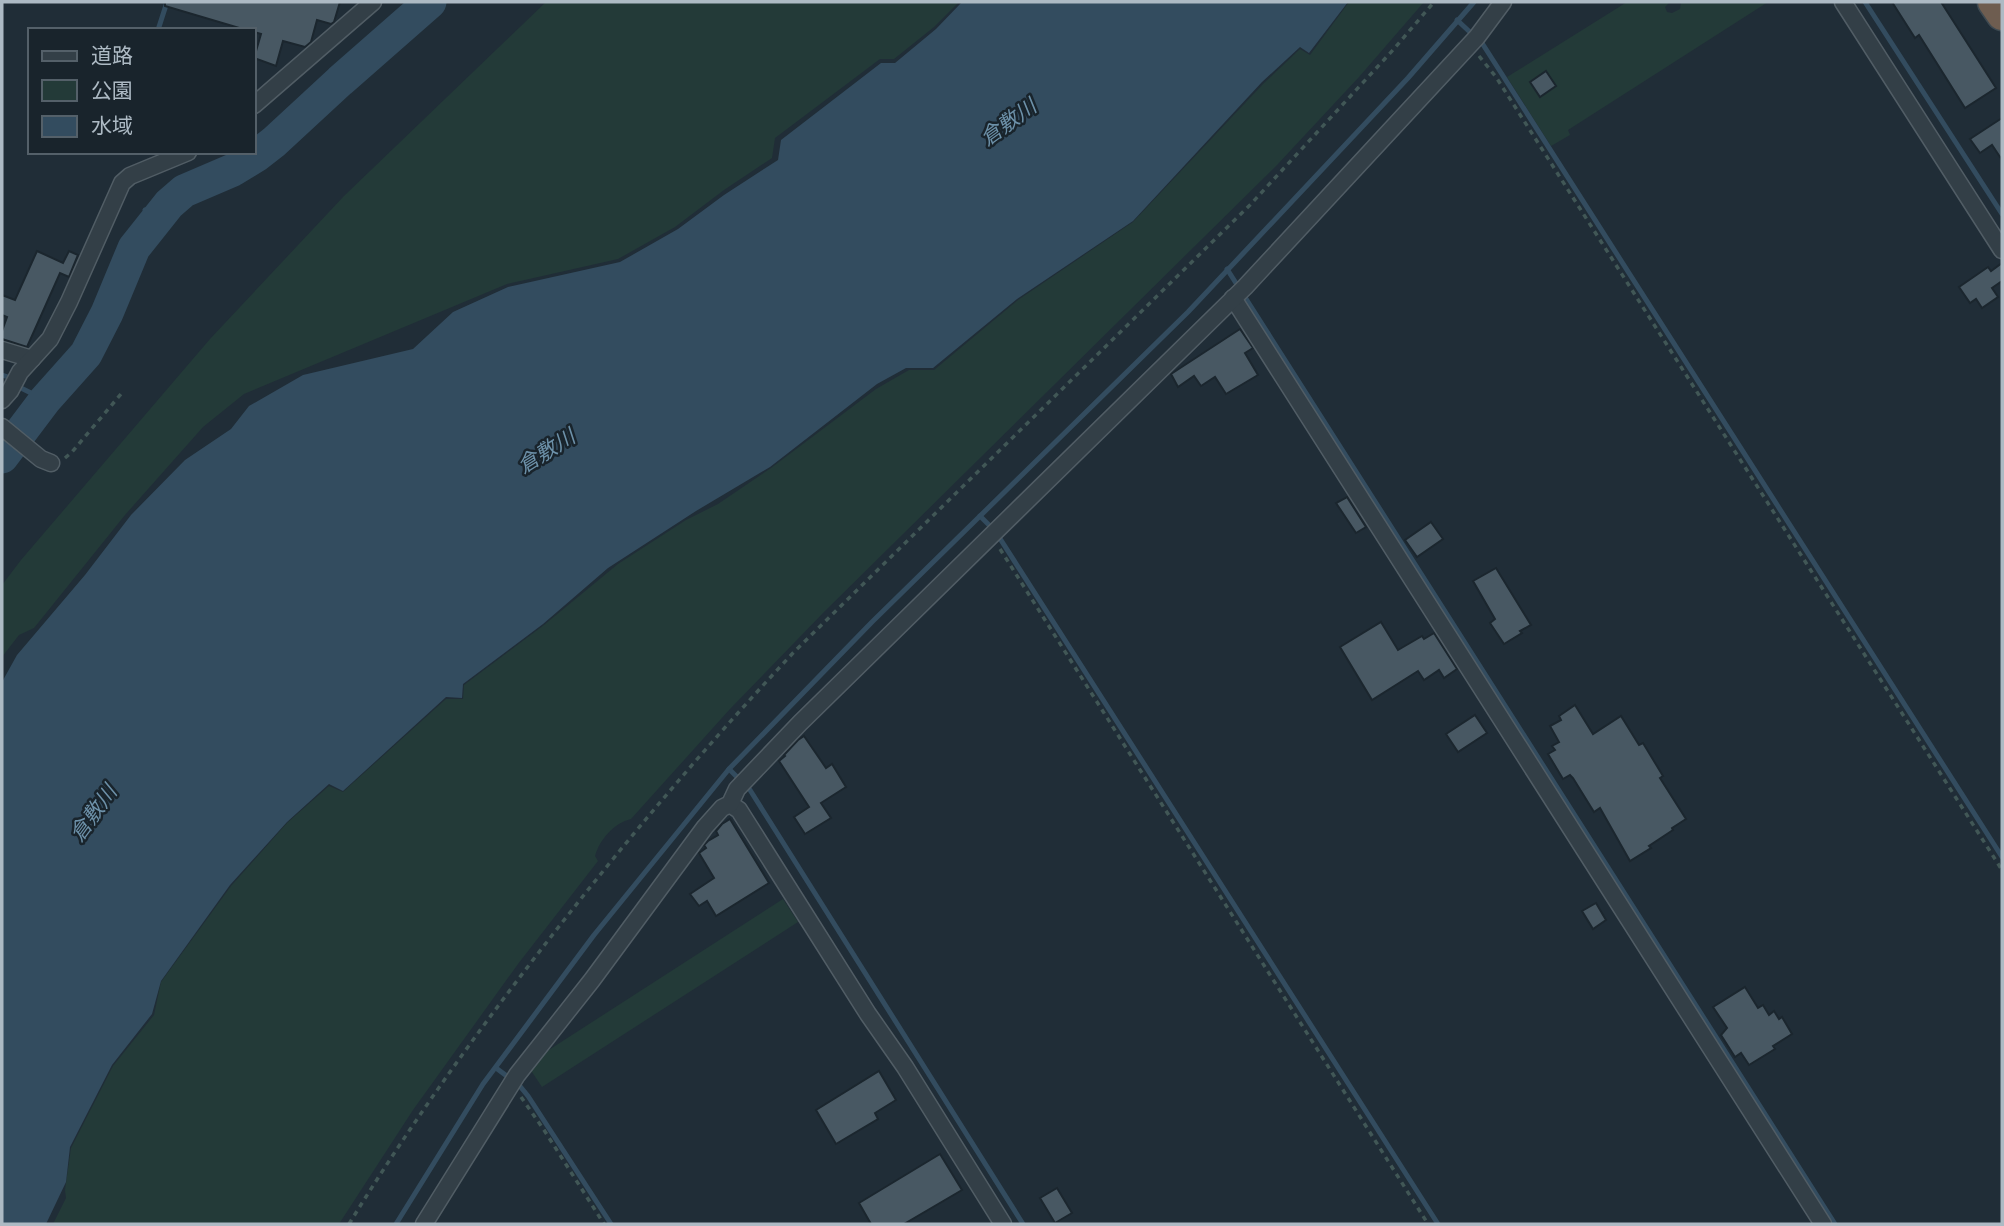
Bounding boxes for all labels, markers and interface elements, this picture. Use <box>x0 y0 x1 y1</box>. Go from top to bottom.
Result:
legend <box>28 28 256 154</box>
text: 道路 <box>91 41 133 70</box>
text: 公園 <box>91 76 133 105</box>
water label: 倉敷川 <box>974 91 1044 152</box>
text: 水域 <box>91 111 133 140</box>
water label: 倉敷川 <box>512 421 582 480</box>
water label: 倉敷川 <box>63 777 124 847</box>

